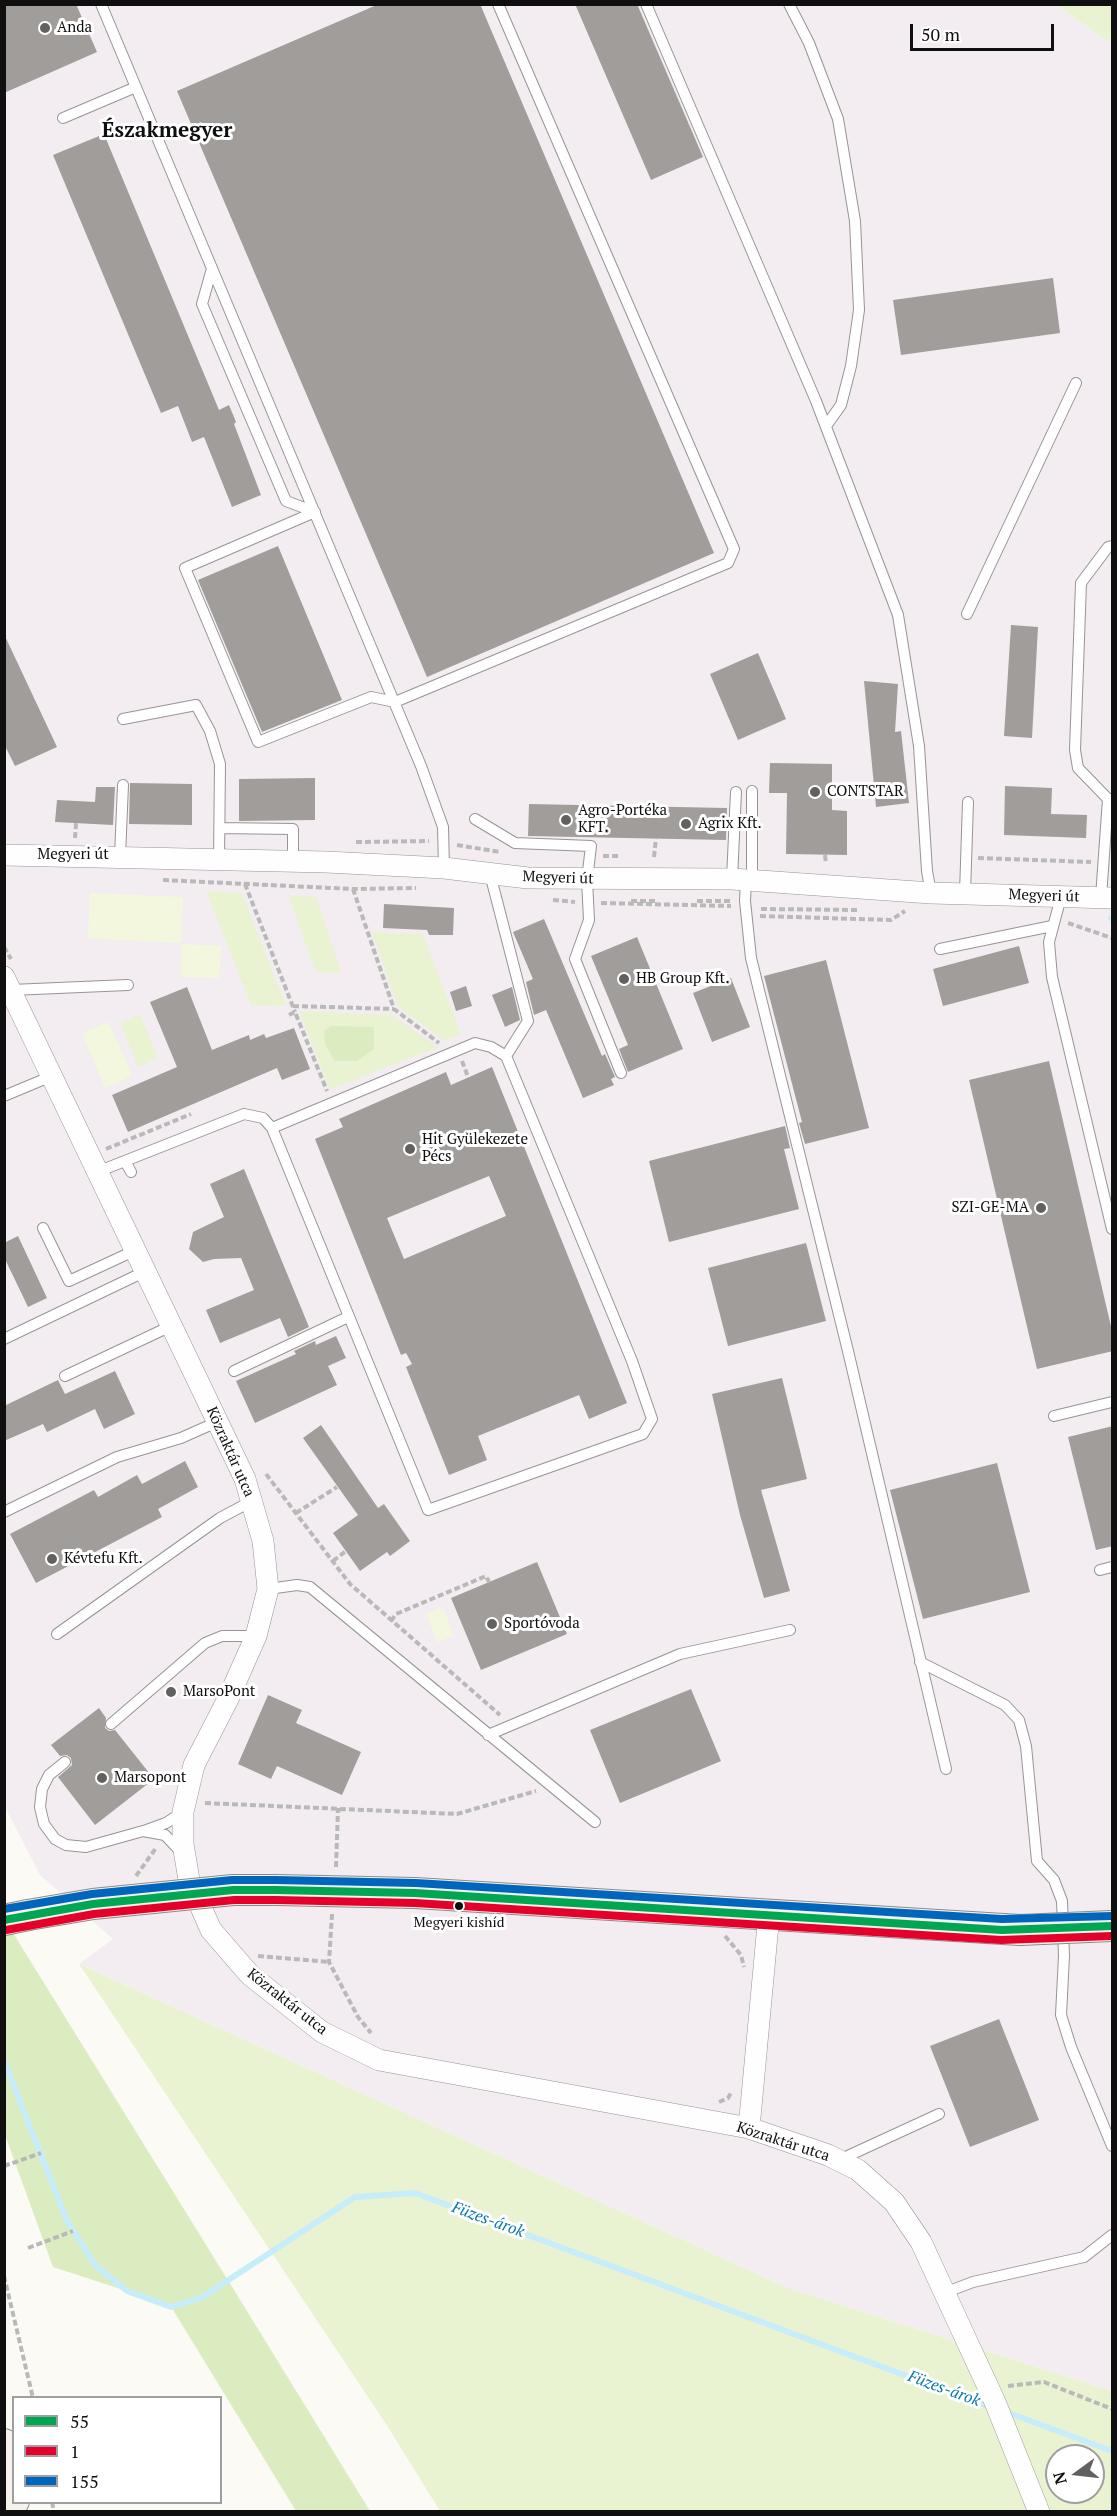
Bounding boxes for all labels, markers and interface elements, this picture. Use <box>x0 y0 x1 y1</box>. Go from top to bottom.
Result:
scale bar <box>913 12 1057 50</box>
place label: Anda <box>57 19 92 37</box>
marker: Anda <box>38 21 52 35</box>
text: 50 m <box>921 22 960 46</box>
district label: Északmegyer <box>102 118 232 144</box>
place label: CONTSTAR <box>827 783 904 801</box>
marker: CONTSTAR <box>808 785 822 799</box>
place label: Agro-Portéka KFT. <box>578 802 667 837</box>
marker: Agro-Portéka KFT. <box>559 813 573 827</box>
place label: Agrix Kft. <box>698 815 762 833</box>
marker: Agrix Kft. <box>679 817 693 831</box>
street label: Megyeri út <box>37 846 109 864</box>
street label: Megyeri út <box>522 868 594 888</box>
street label: Megyeri út <box>1008 886 1080 906</box>
place label: HB Group Kft. <box>636 970 729 988</box>
marker: HB Group Kft. <box>617 972 631 986</box>
place label: Hit Gyülekezete Pécs <box>422 1131 528 1166</box>
marker: Hit Gyülekezete Pécs <box>403 1142 417 1156</box>
place label: SZI-GE-MA <box>951 1199 1029 1217</box>
marker: SZI-GE-MA <box>1034 1201 1048 1215</box>
street label: Közraktár utca <box>202 1404 258 1500</box>
place label: Kévtefu Kft. <box>64 1550 143 1568</box>
marker: Kévtefu Kft. <box>45 1552 59 1566</box>
place label: Sportóvoda <box>504 1615 580 1633</box>
marker: Sportóvoda <box>485 1617 499 1631</box>
place label: MarsoPont <box>183 1683 255 1701</box>
marker: MarsoPont <box>164 1685 178 1699</box>
place label: Marsopont <box>114 1769 186 1787</box>
marker: Marsopont <box>95 1771 109 1785</box>
marker: Megyeri kishíd <box>453 1900 465 1912</box>
place label: Megyeri kishíd <box>413 1915 505 1931</box>
street label: Közraktár utca <box>243 1965 331 2039</box>
street label: Közraktár utca <box>734 2118 832 2166</box>
water label: Füzes-árok <box>449 2198 527 2242</box>
water label: Füzes-árok <box>905 2367 983 2411</box>
legend <box>12 2396 222 2504</box>
text: 55 <box>70 2409 89 2433</box>
text: 1 <box>70 2439 80 2463</box>
north arrow <box>1045 2444 1105 2504</box>
text: 155 <box>70 2469 99 2493</box>
text: N <box>1047 2469 1072 2487</box>

